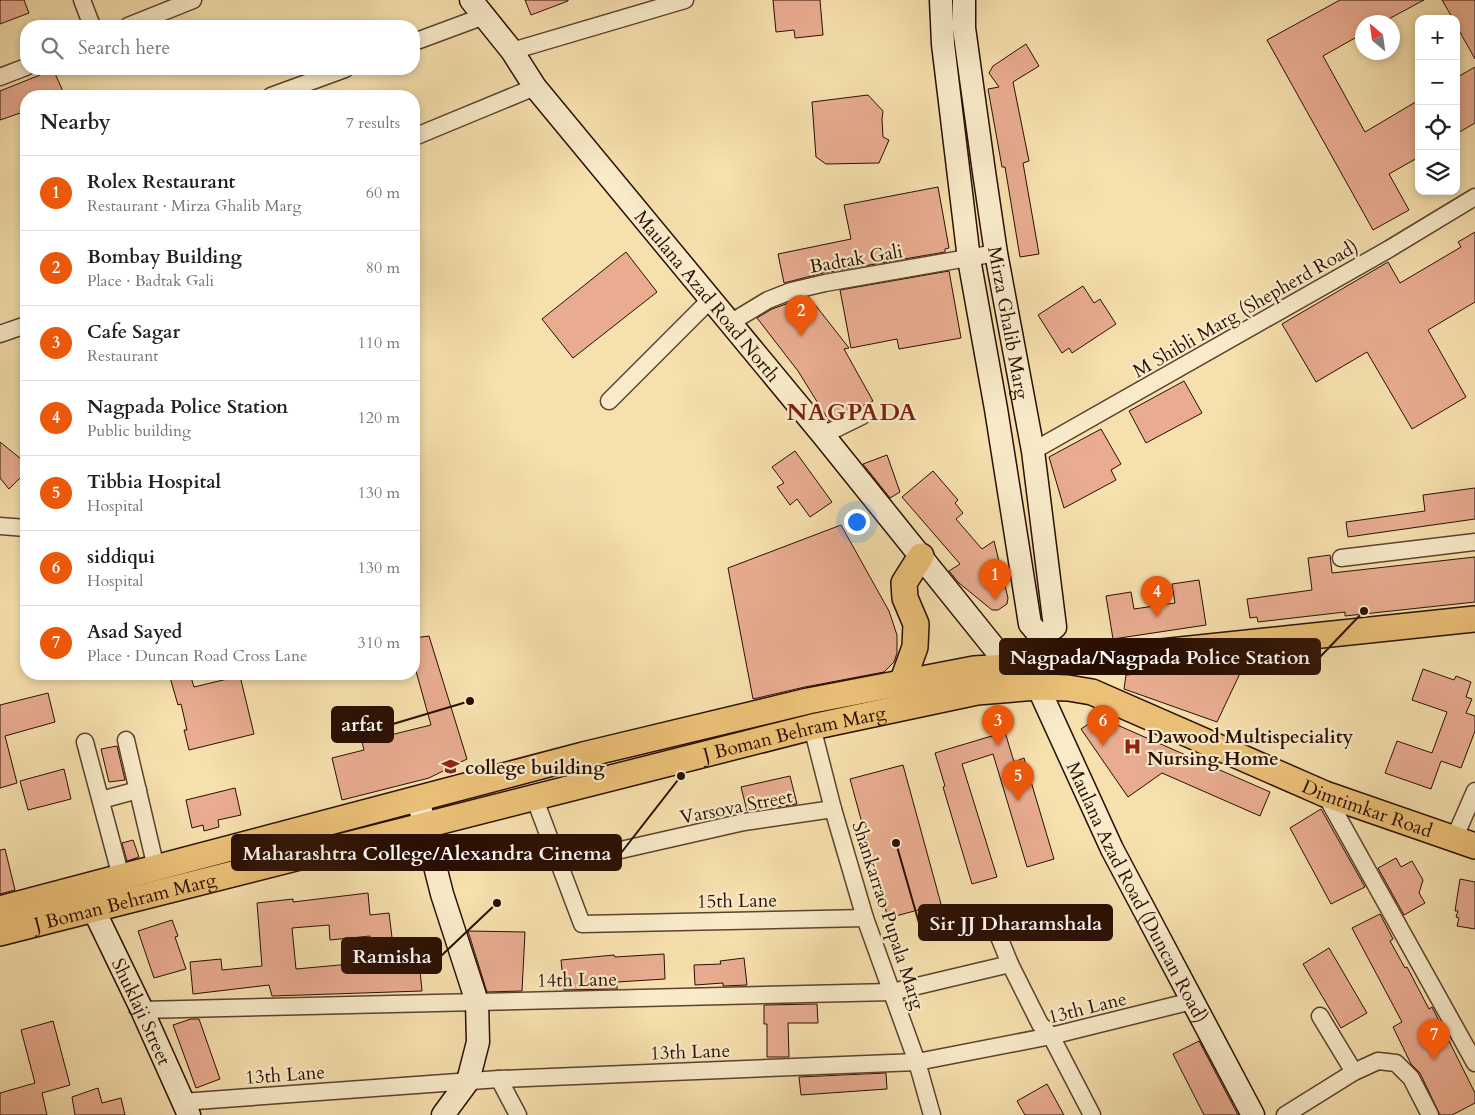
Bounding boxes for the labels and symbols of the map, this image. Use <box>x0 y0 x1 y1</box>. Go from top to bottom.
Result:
north arrow <box>1355 15 1400 60</box>
street label: Maulana Azad Road North <box>628 205 786 388</box>
street label: M Shibli Marg (Shepherd Road) <box>1128 234 1363 384</box>
street label: Badtak Gali <box>808 238 905 280</box>
street label: Mirza Ghalib Marg <box>981 244 1035 402</box>
pin: 2 <box>785 295 817 336</box>
district label: NAGPADA <box>786 396 918 429</box>
your location <box>844 509 870 535</box>
pin: 1 <box>979 559 1011 600</box>
pin: 4 <box>1141 576 1173 617</box>
callout: Nagpada/Nagpada Police Station <box>1000 639 1320 674</box>
text: Nagpada/Nagpada Police Station <box>1010 644 1311 671</box>
street label: J Boman Behram Marg <box>697 700 888 769</box>
pin: 3 <box>982 705 1014 746</box>
pin: 6 <box>1087 705 1119 746</box>
callout: arfat <box>332 707 393 742</box>
text: arfat <box>341 711 383 738</box>
place label: Dawood Multispeciality Nursing Home <box>1147 724 1353 772</box>
hospital icon: Dawood Multispeciality Nursing Home <box>1123 737 1143 757</box>
place label: college building <box>465 755 605 781</box>
school or university icon: college building <box>441 757 461 777</box>
street label: Maulana Azad Road (Duncan Road) <box>1060 758 1214 1028</box>
pin: 5 <box>1002 760 1034 801</box>
street label: Dimtimkar Road <box>1298 774 1436 844</box>
street label: Varsova Street <box>678 783 795 831</box>
street label: Shankarrao Pupala Marg <box>845 818 931 1013</box>
callout: Maharashtra College/Alexandra Cinema <box>232 835 621 870</box>
text: Maharashtra College/Alexandra Cinema <box>242 840 612 867</box>
street label: J Boman Behram Marg <box>29 867 219 939</box>
street label: 15th Lane <box>697 887 777 915</box>
callout: Sir JJ Dharamshala <box>919 905 1112 940</box>
text: Sir JJ Dharamshala <box>930 910 1102 937</box>
callout: Ramisha <box>342 938 441 973</box>
text: Ramisha <box>352 943 432 970</box>
street label: Shuklaji Street <box>105 954 177 1069</box>
street label: 14th Lane <box>537 966 617 994</box>
street label: 13th Lane <box>1045 986 1129 1030</box>
pin: 7 <box>1418 1019 1450 1060</box>
street label: 13th Lane <box>650 1038 731 1066</box>
street label: 13th Lane <box>244 1059 326 1091</box>

